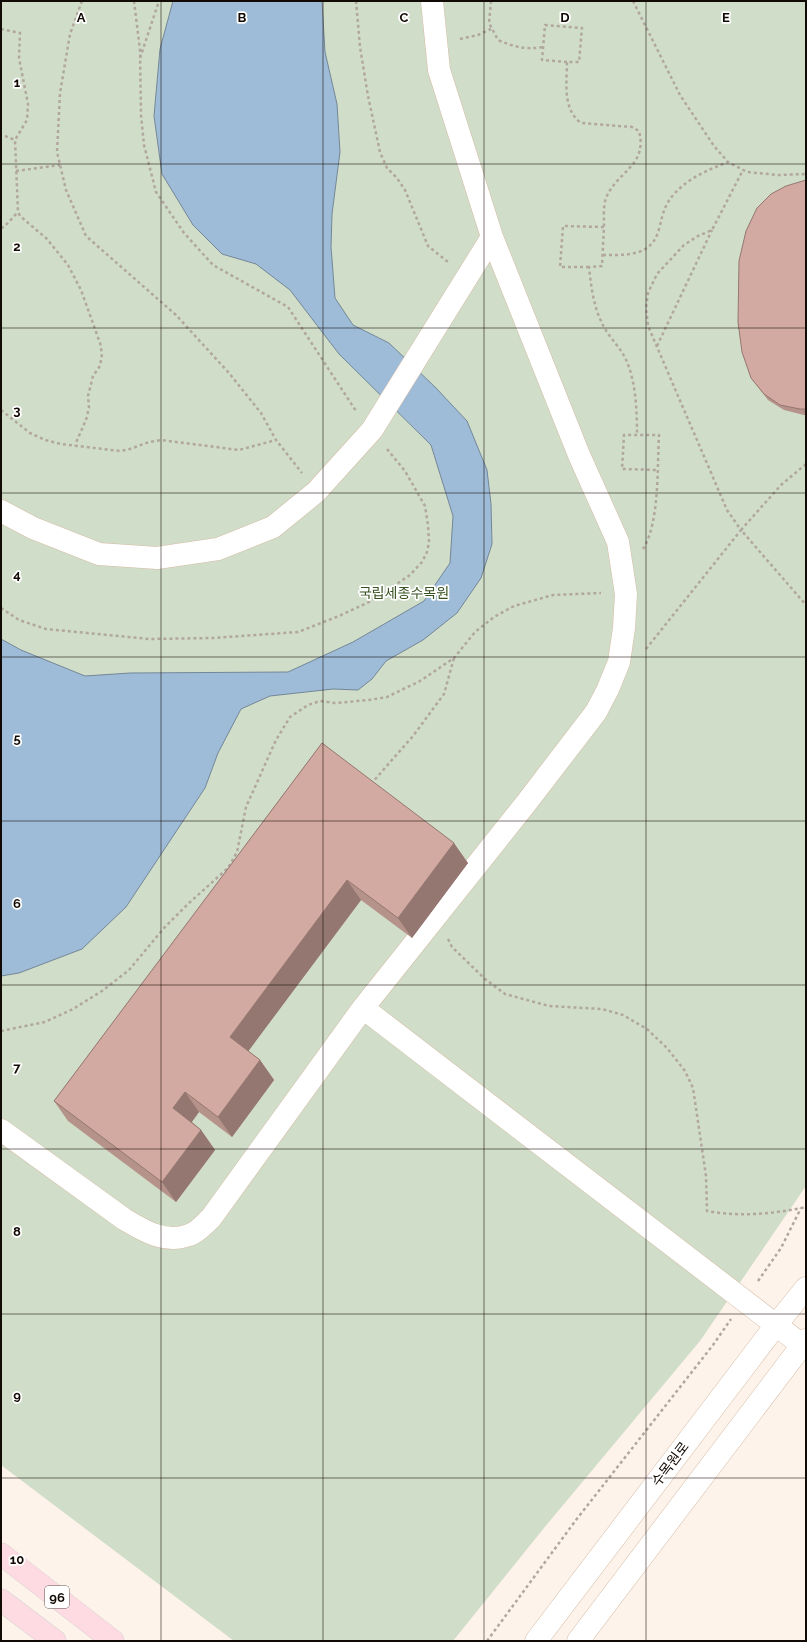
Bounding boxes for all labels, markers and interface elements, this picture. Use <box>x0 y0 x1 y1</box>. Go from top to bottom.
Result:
text: A <box>77 10 86 25</box>
text: B <box>238 10 247 25</box>
text: C <box>400 10 409 25</box>
text: D <box>560 10 570 25</box>
text: E <box>722 10 730 25</box>
text: 1 <box>14 75 21 90</box>
text: 2 <box>13 239 21 254</box>
text: 3 <box>13 403 21 418</box>
text: 4 <box>13 567 21 582</box>
park label: 국립세종수목원 <box>359 585 449 601</box>
text: 5 <box>13 731 21 746</box>
text: 6 <box>13 896 21 911</box>
text: 7 <box>13 1060 21 1075</box>
text: 8 <box>13 1224 21 1239</box>
text: 9 <box>13 1388 21 1403</box>
street label: 수목원로 <box>648 1439 692 1489</box>
text: 10 <box>10 1552 24 1567</box>
road number: 96 <box>45 1586 69 1608</box>

